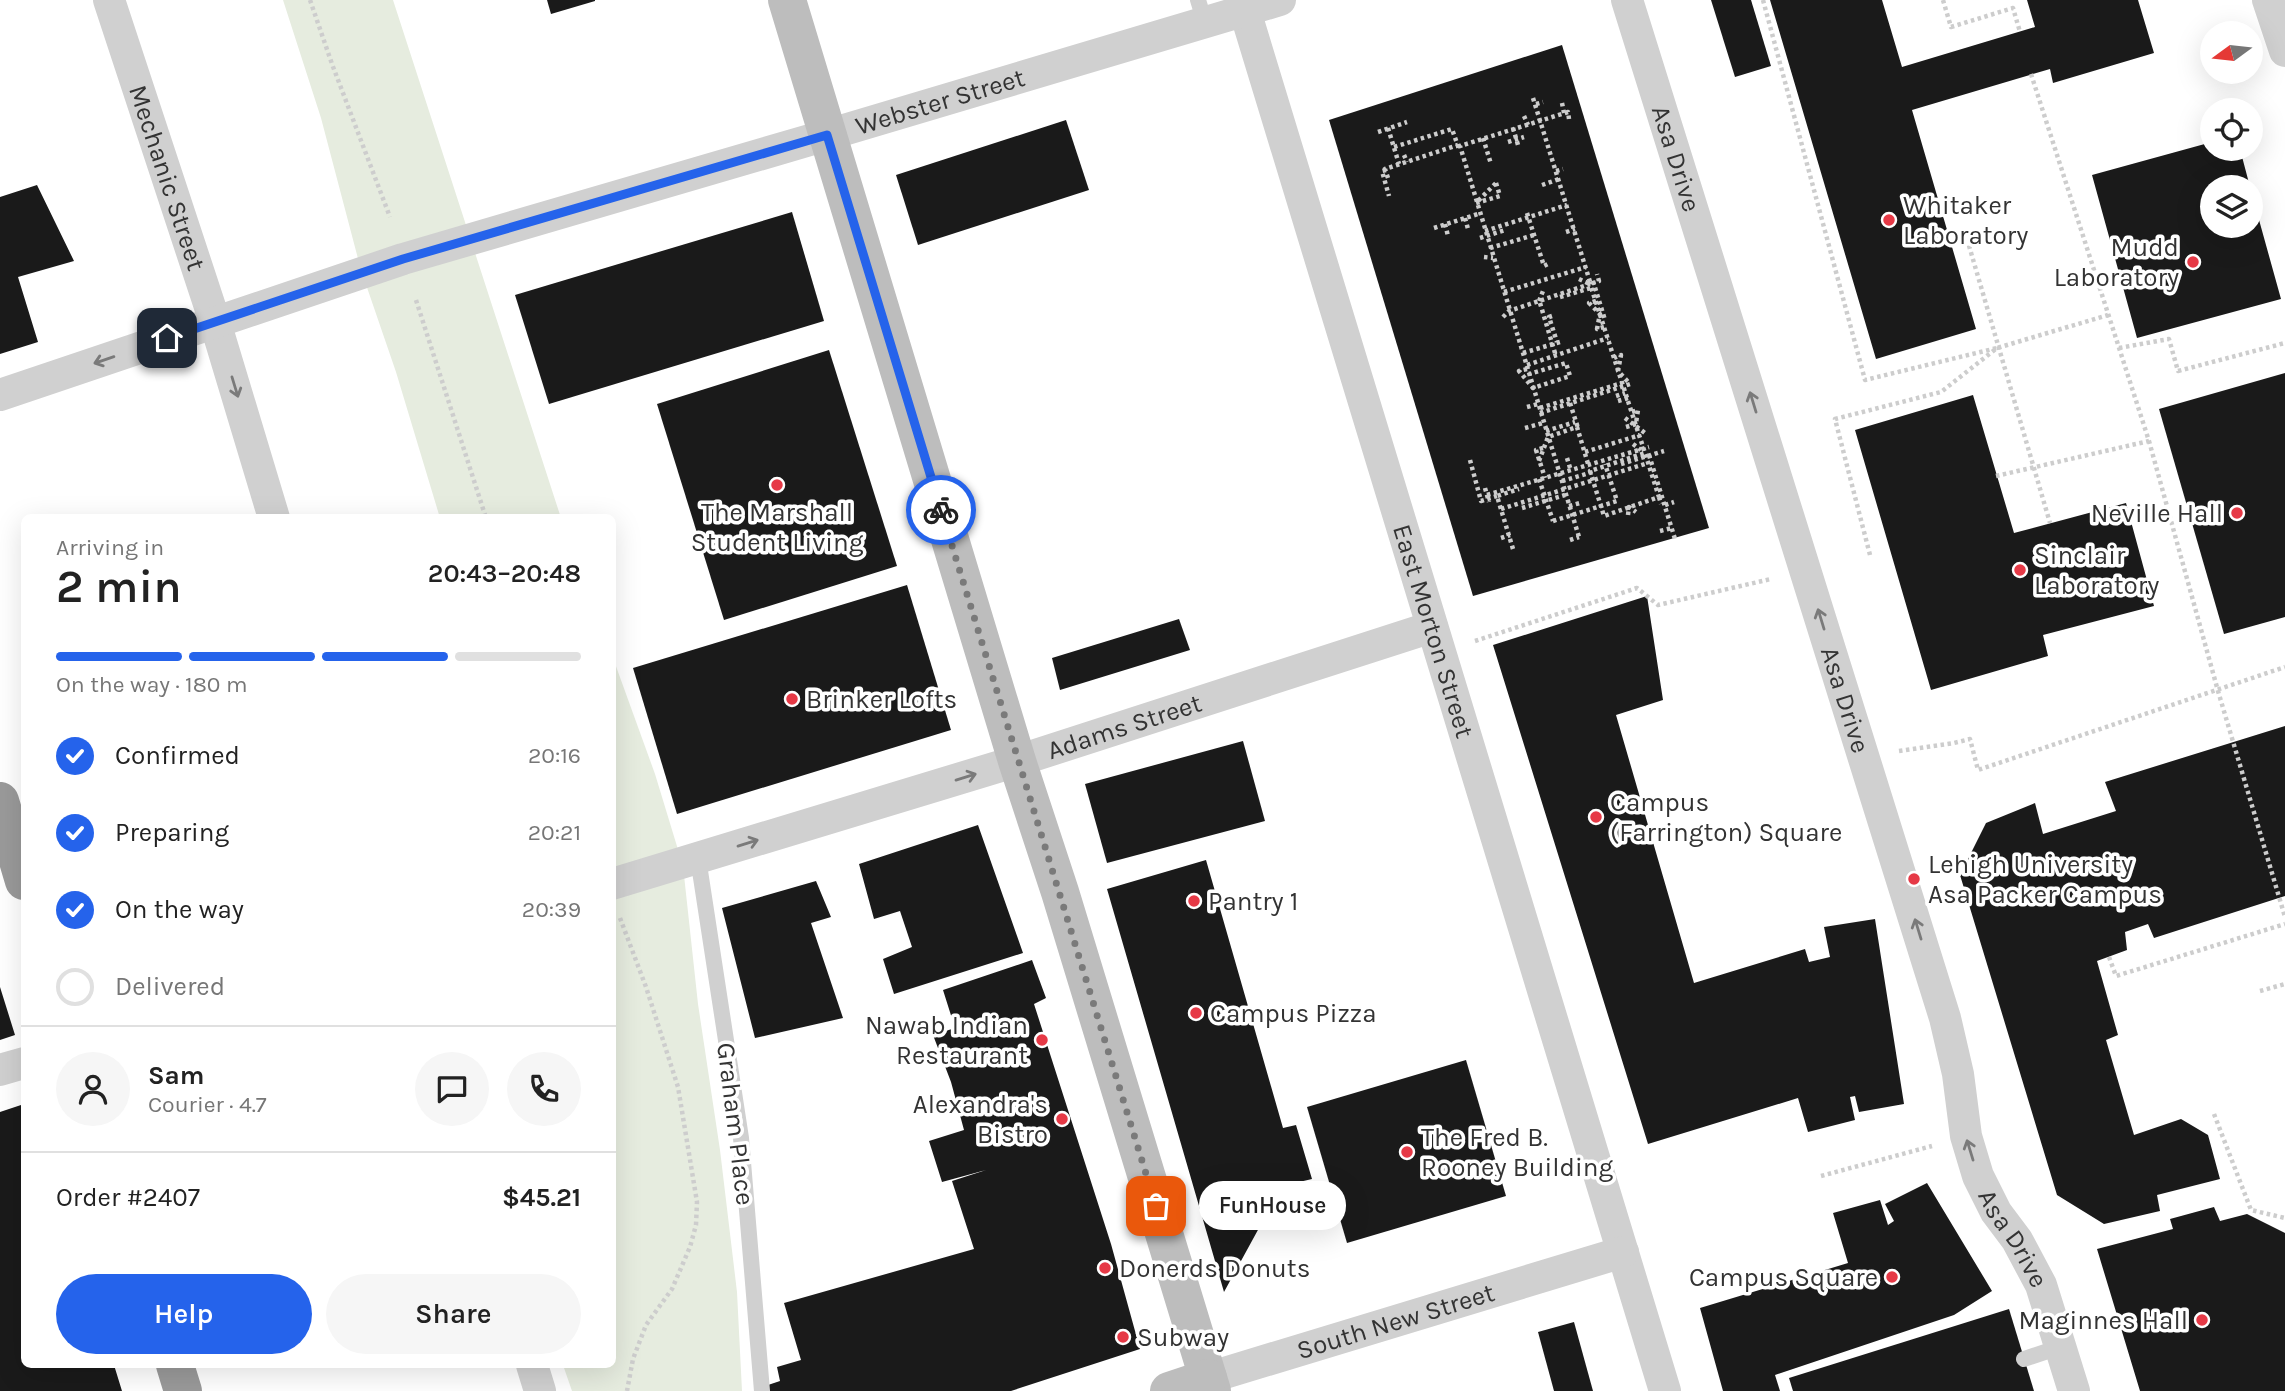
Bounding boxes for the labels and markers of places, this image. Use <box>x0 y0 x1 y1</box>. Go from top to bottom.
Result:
place label: Whitaker Laboratory <box>1903 190 2028 251</box>
marker: Whitaker Laboratory <box>1881 212 1897 228</box>
place label: Mudd Laboratory <box>2054 232 2179 293</box>
marker: Mudd Laboratory <box>2185 254 2201 270</box>
pin <box>137 308 197 368</box>
marker: The Marshall Student Living <box>769 477 785 493</box>
place label: The Marshall Student Living <box>691 497 864 558</box>
place label: Neville Hall <box>2091 498 2223 529</box>
marker: Neville Hall <box>2229 505 2245 521</box>
place label: Sinclair Laboratory <box>2034 540 2159 601</box>
marker: Sinclair Laboratory <box>2012 562 2028 578</box>
place label: Brinker Lofts <box>806 684 957 715</box>
marker: Brinker Lofts <box>784 691 800 707</box>
place label: Campus (Farrington) Square <box>1610 787 1842 848</box>
marker: Campus (Farrington) Square <box>1588 809 1604 825</box>
place label: Lehigh University Asa Packer Campus <box>1928 849 2162 910</box>
marker: Lehigh University Asa Packer Campus <box>1906 871 1922 887</box>
place label: Pantry 1 <box>1208 886 1298 917</box>
marker: Pantry 1 <box>1186 893 1202 909</box>
place label: Campus Pizza <box>1210 998 1376 1029</box>
marker: Campus Pizza <box>1188 1005 1204 1021</box>
place label: Nawab Indian Restaurant <box>865 1010 1028 1071</box>
marker: Nawab Indian Restaurant <box>1034 1032 1050 1048</box>
place label: Alexandra's Bistro <box>913 1089 1048 1150</box>
marker: Alexandra's Bistro <box>1054 1111 1070 1127</box>
place label: The Fred B. Rooney Building <box>1421 1122 1613 1183</box>
marker: The Fred B. Rooney Building <box>1399 1144 1415 1160</box>
pin <box>1126 1176 1186 1236</box>
callout: FunHouse <box>1198 1182 1345 1230</box>
place label: Donerds Donuts <box>1119 1253 1310 1284</box>
marker: Donerds Donuts <box>1097 1260 1113 1276</box>
place label: Campus Square <box>1689 1262 1878 1293</box>
marker: Campus Square <box>1884 1269 1900 1285</box>
place label: Maginnes Hall <box>2018 1305 2188 1336</box>
marker: Maginnes Hall <box>2194 1312 2210 1328</box>
place label: Subway <box>1137 1322 1229 1353</box>
marker: Subway <box>1115 1329 1131 1345</box>

